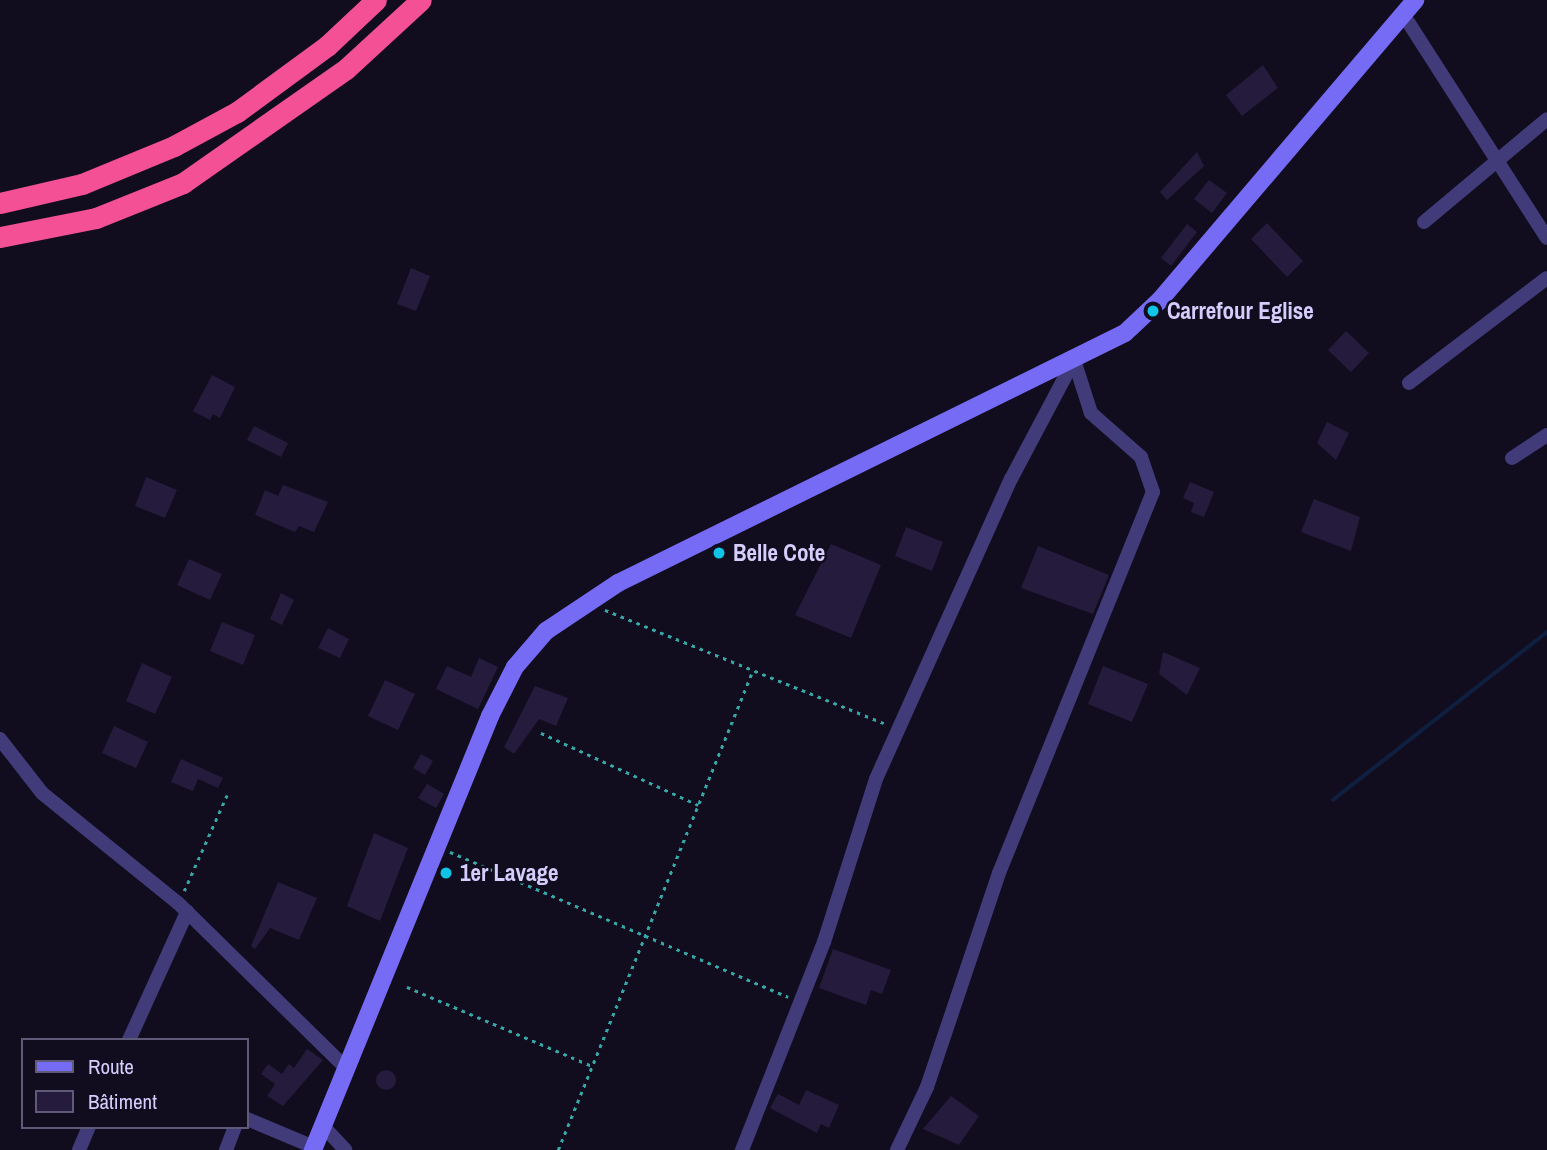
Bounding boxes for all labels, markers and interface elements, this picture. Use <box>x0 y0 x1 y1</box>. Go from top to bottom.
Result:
place label: Carrefour Eglise <box>1167 297 1314 325</box>
marker: Carrefour Eglise <box>1145 303 1161 319</box>
place label: Belle Cote <box>733 539 825 567</box>
marker: Belle Cote <box>711 545 727 561</box>
place label: 1er Lavage <box>460 859 559 887</box>
marker: 1er Lavage <box>438 865 454 881</box>
legend <box>21 1038 248 1129</box>
text: Route <box>88 1052 134 1081</box>
text: Bâtiment <box>88 1087 157 1116</box>

